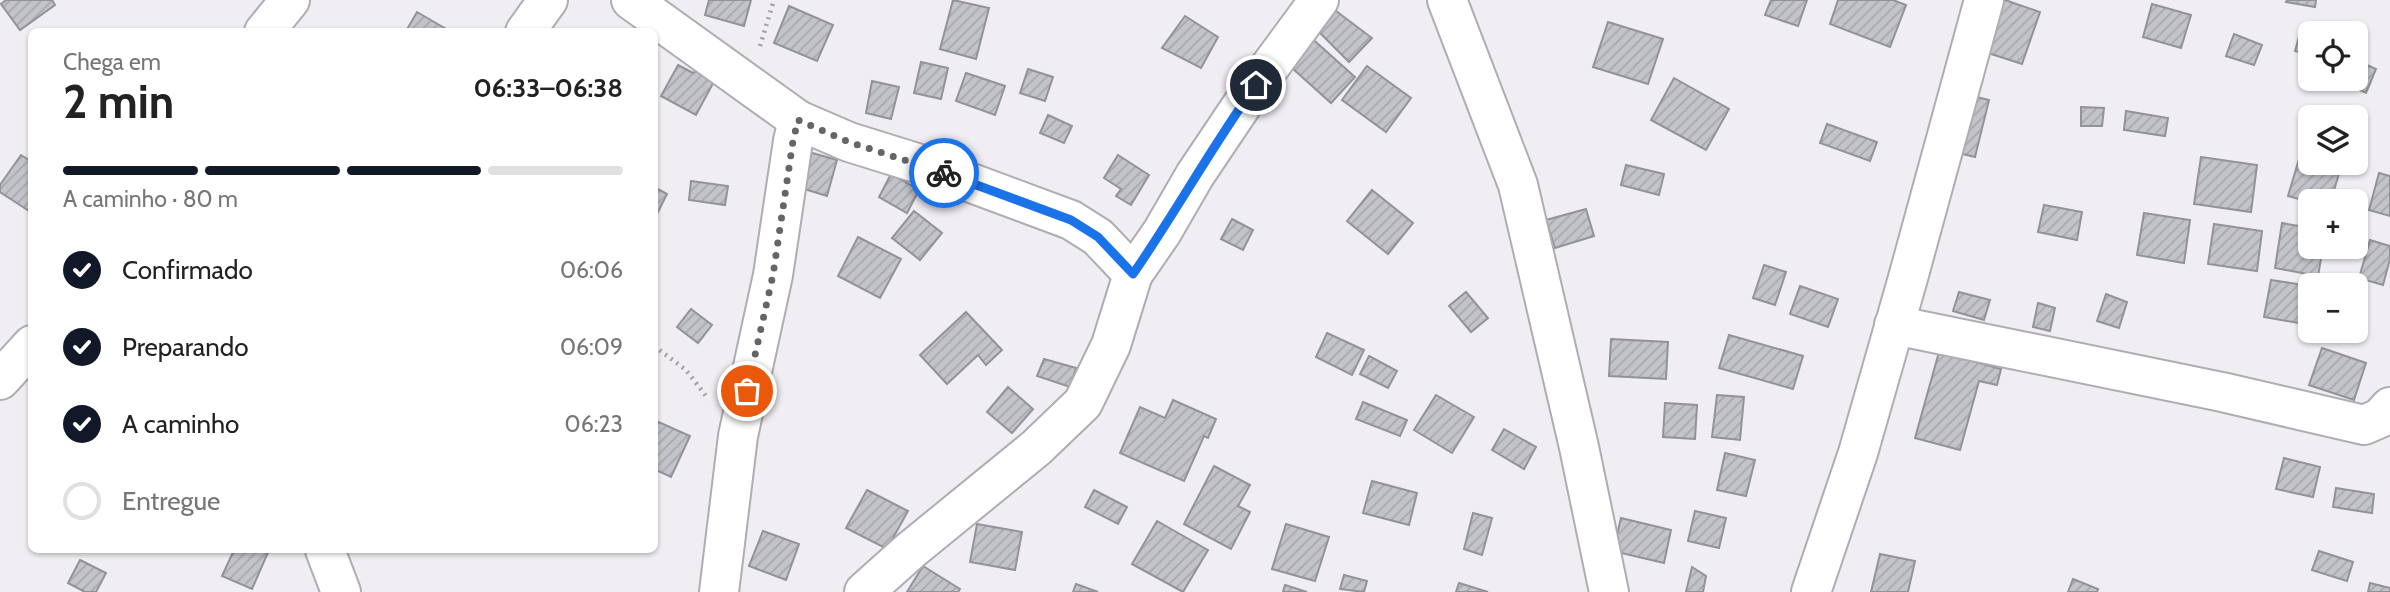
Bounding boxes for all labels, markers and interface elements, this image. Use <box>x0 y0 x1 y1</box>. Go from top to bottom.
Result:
map controls <box>2298 21 2368 343</box>
button: locate <box>2298 21 2368 91</box>
text: Chega em <box>63 48 161 76</box>
pin <box>1226 55 1286 115</box>
icon: home <box>1237 66 1275 104</box>
text: 06:33–06:38 <box>473 72 623 104</box>
text: 2 min <box>63 74 174 130</box>
button: layers <box>2298 105 2368 175</box>
courier <box>909 138 979 208</box>
icon: bike <box>925 154 963 192</box>
text: A caminho · 80 m <box>63 185 238 213</box>
button: + <box>2298 189 2368 259</box>
icon: check <box>63 251 101 289</box>
text: Confirmado <box>122 254 253 286</box>
text: 06:06 <box>560 256 623 284</box>
button: − <box>2298 273 2368 343</box>
icon: check <box>63 328 101 366</box>
text: Preparando <box>122 331 249 363</box>
text: 06:09 <box>560 333 623 361</box>
pin <box>717 361 777 421</box>
icon: bag <box>728 372 766 410</box>
icon: check <box>63 405 101 443</box>
text: A caminho <box>122 408 239 440</box>
text: 06:23 <box>565 410 623 438</box>
text: Entregue <box>122 485 220 517</box>

